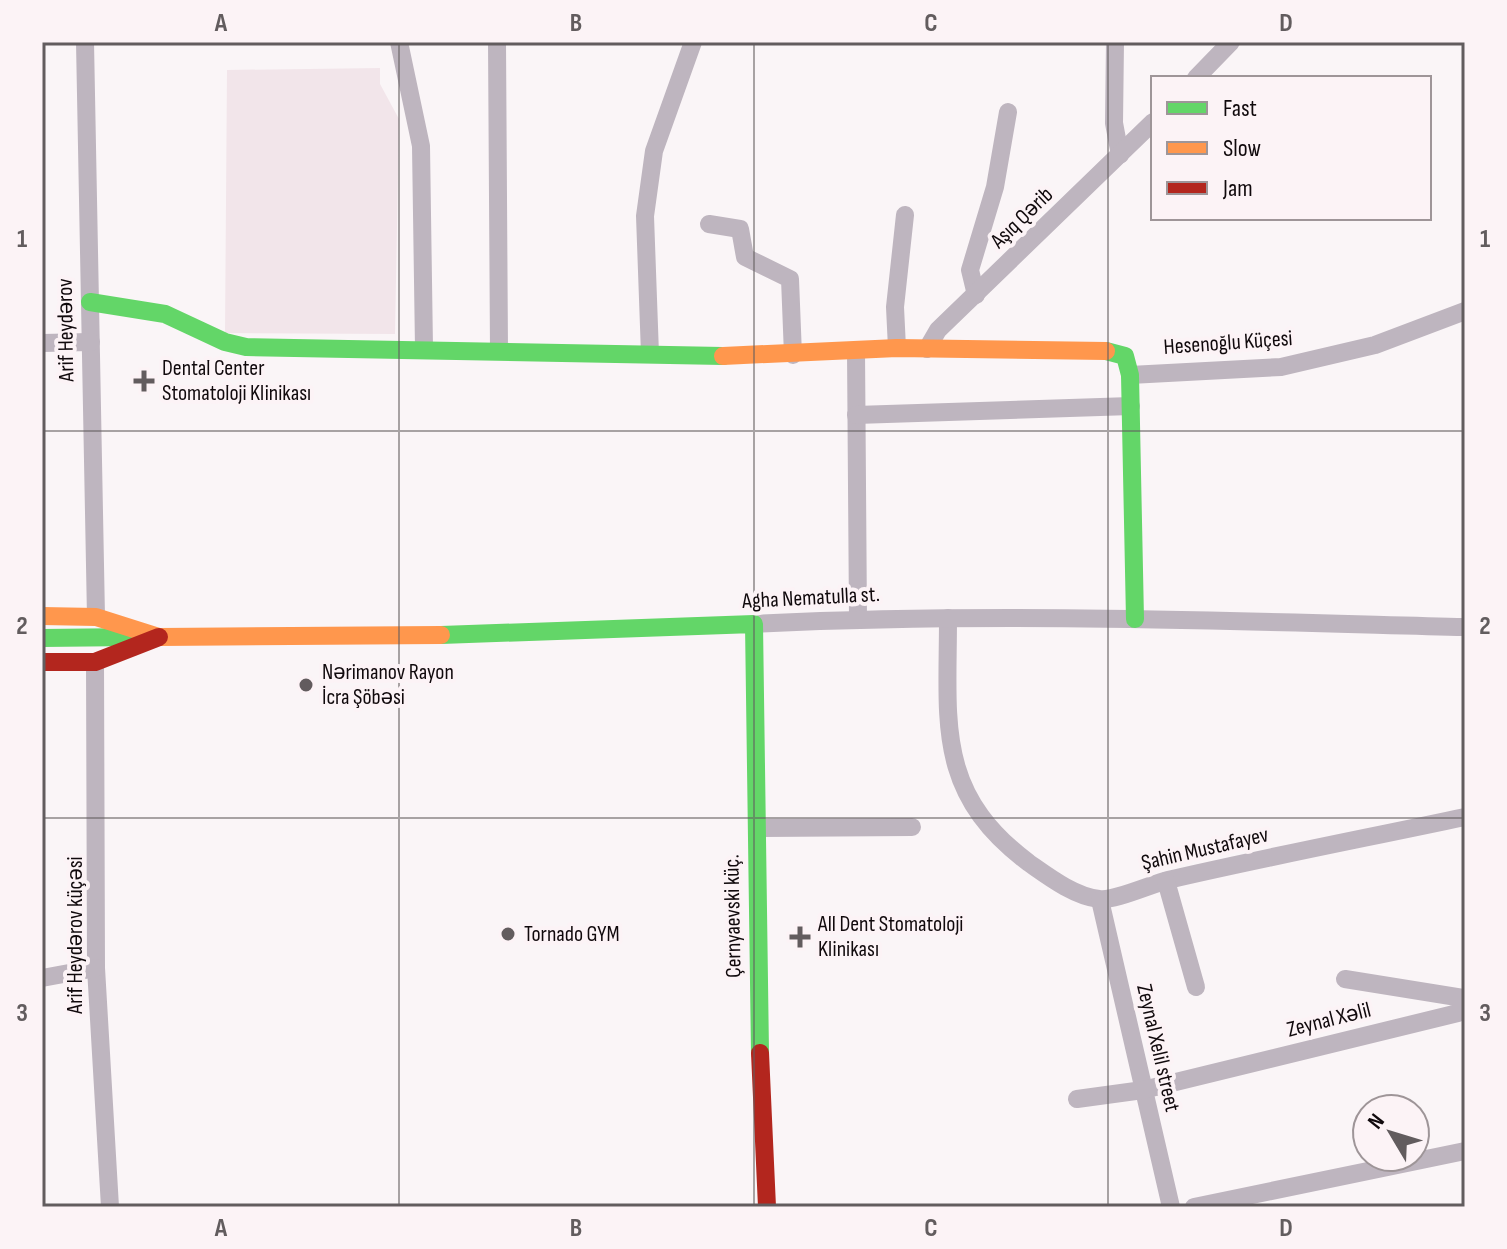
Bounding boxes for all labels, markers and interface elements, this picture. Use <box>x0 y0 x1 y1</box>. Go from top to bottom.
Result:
text: A <box>214 8 228 39</box>
text: B <box>570 8 582 39</box>
text: C <box>924 8 938 39</box>
text: D <box>1279 8 1293 39</box>
legend <box>1151 76 1431 220</box>
text: Fast <box>1223 94 1257 123</box>
text: Slow <box>1223 134 1261 163</box>
text: Jam <box>1222 174 1253 203</box>
street label: Aşıq Qərib <box>984 182 1059 255</box>
text: 1 <box>17 224 27 255</box>
text: 1 <box>1480 224 1490 255</box>
street label: Arif Heydərov <box>52 278 80 383</box>
street label: Hesenoğlu Küçesi <box>1163 325 1293 361</box>
place label: Dental Center Stomatoloji Klinikası <box>162 355 311 407</box>
marker: Dental Center Stomatoloji Klinikası <box>133 370 155 392</box>
street label: Agha Nematulla st. <box>741 581 880 615</box>
text: 2 <box>16 611 28 642</box>
text: 2 <box>1479 611 1491 642</box>
place label: Nərimanov Rayon İcra Şöbəsi <box>322 659 454 711</box>
marker: Nərimanov Rayon İcra Şöbəsi <box>297 676 315 694</box>
street label: Şahin Mustafayev <box>1139 821 1272 877</box>
street label: Çernyaevski küç. <box>718 854 748 978</box>
street label: Arif Heydərov küçəsi <box>62 856 89 1015</box>
place label: All Dent Stomatoloji Klinikası <box>817 911 963 963</box>
place label: Tornado GYM <box>524 921 620 948</box>
marker: Tornado GYM <box>499 925 517 943</box>
marker: All Dent Stomatoloji Klinikası <box>789 926 811 948</box>
street label: Zeynal Xelil street <box>1130 982 1186 1115</box>
street label: Zeynal Xəlil <box>1284 997 1374 1043</box>
text: 3 <box>16 998 28 1029</box>
text: 3 <box>1479 998 1491 1029</box>
north arrow <box>1351 1093 1431 1173</box>
text: N <box>1362 1109 1391 1135</box>
text: A <box>214 1213 228 1244</box>
text: B <box>570 1213 582 1244</box>
text: C <box>924 1213 938 1244</box>
text: D <box>1279 1213 1293 1244</box>

